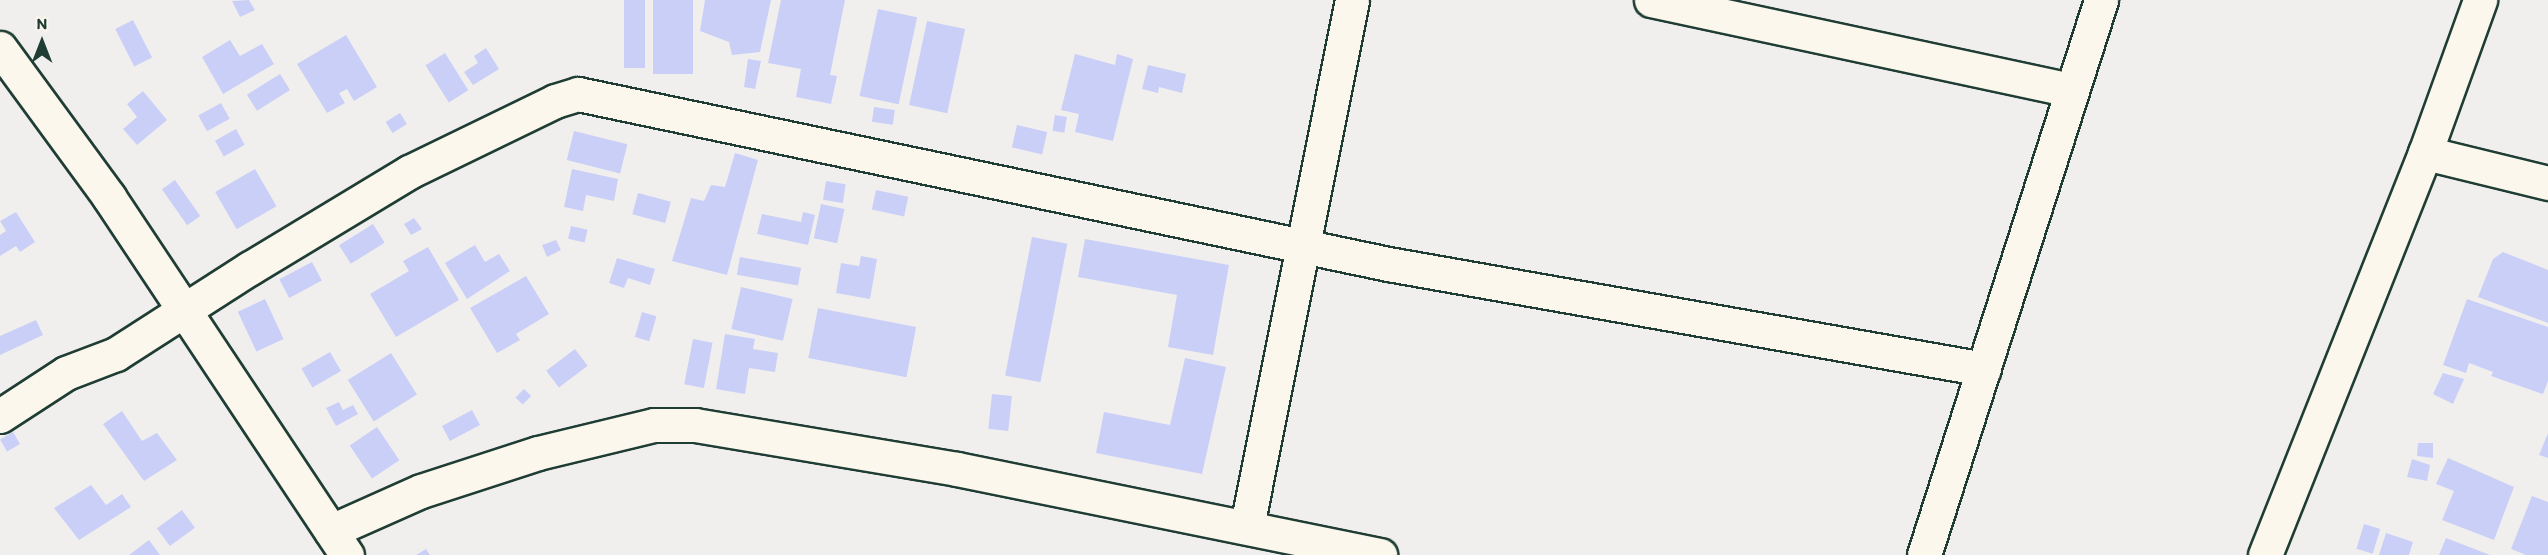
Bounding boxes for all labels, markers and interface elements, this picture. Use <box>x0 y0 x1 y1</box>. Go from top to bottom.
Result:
north arrow <box>12 12 72 72</box>
text: N <box>37 14 47 33</box>

